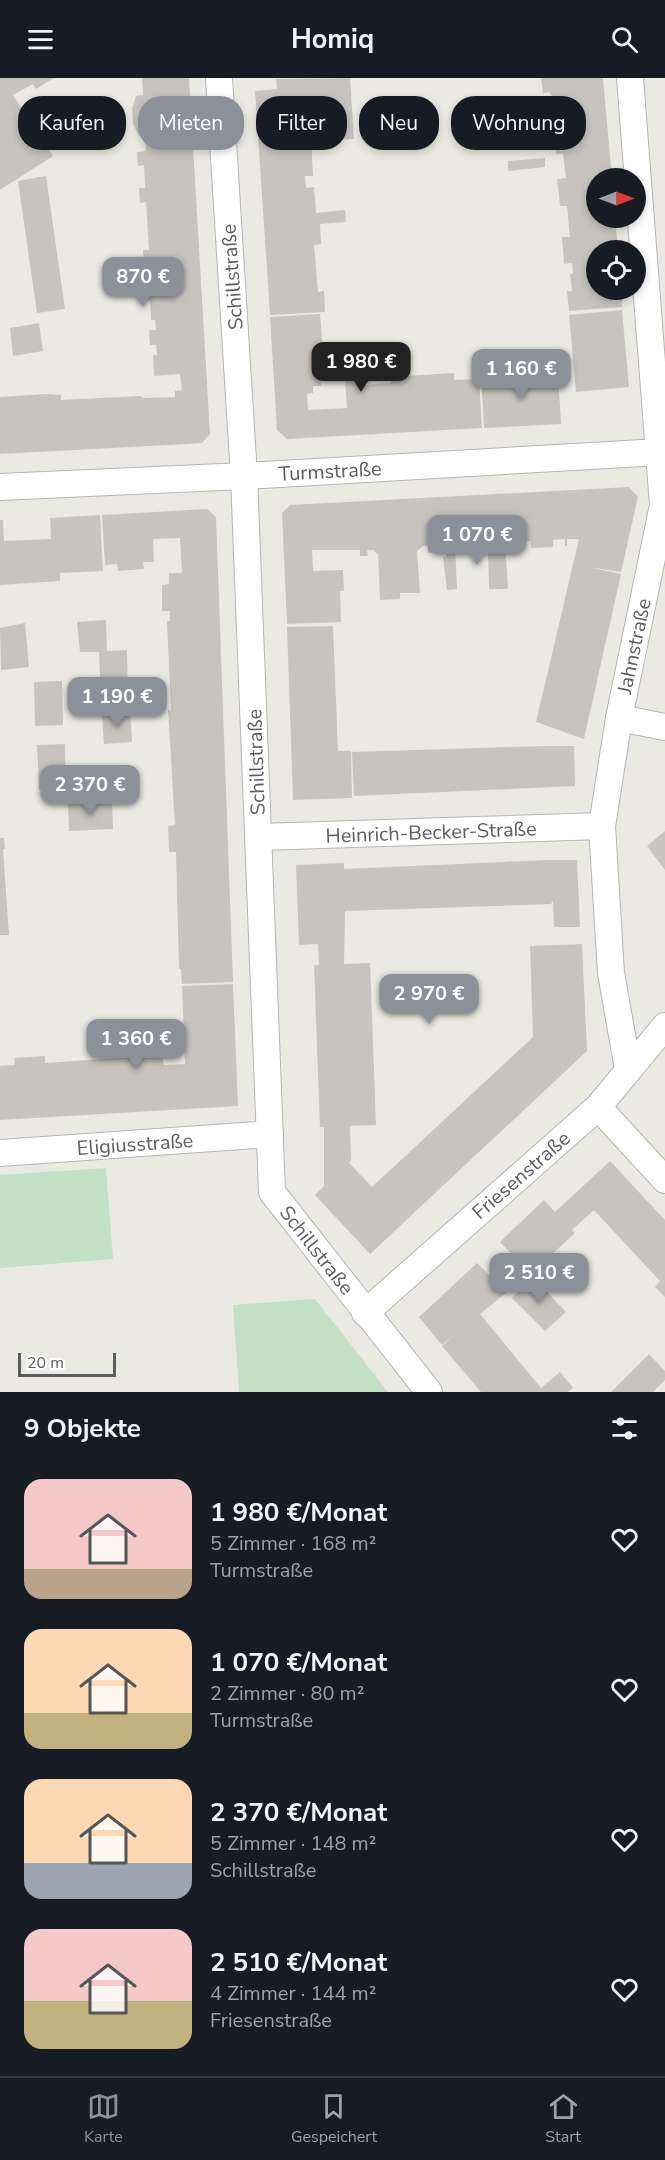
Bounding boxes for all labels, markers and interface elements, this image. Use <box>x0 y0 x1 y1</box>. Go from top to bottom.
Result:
text: Homiq <box>291 21 374 58</box>
icon: menu <box>24 23 57 56</box>
icon: search <box>608 23 641 56</box>
chip: Kaufen <box>18 96 126 150</box>
chip: Mieten <box>138 96 244 150</box>
chip: Filter <box>256 96 347 150</box>
chip: Neu <box>359 96 439 150</box>
chip: Wohnung <box>451 96 586 150</box>
north arrow <box>586 168 646 228</box>
map controls <box>586 168 646 300</box>
street label: Schillstraße <box>215 223 250 331</box>
button: locate <box>586 240 646 300</box>
pin: 870 € <box>101 257 185 308</box>
text: 870 € <box>116 263 170 290</box>
pin: 1 980 € <box>306 342 416 393</box>
text: 1 980 € <box>326 348 396 375</box>
pin: 1 160 € <box>466 349 576 400</box>
text: 1 160 € <box>486 355 556 382</box>
street label: Turmstraße <box>278 455 382 488</box>
pin: 1 070 € <box>422 515 532 566</box>
text: 1 070 € <box>442 521 512 548</box>
street label: Jahnstraße <box>611 596 658 697</box>
pin: 1 190 € <box>62 677 172 728</box>
text: 1 190 € <box>82 683 152 710</box>
street label: Schillstraße <box>241 708 272 816</box>
pin: 2 370 € <box>35 765 145 816</box>
text: 2 370 € <box>55 771 125 798</box>
street label: Heinrich-Becker-Straße <box>325 815 537 850</box>
pin: 2 970 € <box>374 974 484 1025</box>
text: 2 970 € <box>394 980 464 1007</box>
pin: 1 360 € <box>81 1019 191 1070</box>
text: 1 360 € <box>101 1025 171 1052</box>
street label: Friesenstraße <box>466 1125 576 1226</box>
street label: Eligiusstraße <box>76 1127 194 1162</box>
street label: Schillstraße <box>273 1200 360 1301</box>
pin: 2 510 € <box>484 1253 594 1304</box>
text: 2 510 € <box>504 1259 574 1286</box>
scale bar <box>18 1350 116 1378</box>
text: 20 m <box>27 1352 64 1374</box>
text: 9 Objekte <box>24 1411 141 1446</box>
icon: filters <box>608 1412 641 1445</box>
text: 1 980 €/Monat <box>210 1495 387 1530</box>
icon: home <box>72 1503 144 1575</box>
icon: heart <box>608 1523 641 1556</box>
text: 5 Zimmer · 168 m² <box>210 1530 376 1557</box>
text: Turmstraße <box>210 1557 313 1584</box>
text: 1 070 €/Monat <box>210 1645 387 1680</box>
icon: home <box>72 1653 144 1725</box>
icon: heart <box>608 1673 641 1706</box>
text: 2 Zimmer · 80 m² <box>210 1680 364 1707</box>
text: Turmstraße <box>210 1707 313 1734</box>
text: 2 370 €/Monat <box>210 1795 387 1830</box>
icon: home <box>72 1803 144 1875</box>
icon: heart <box>608 1823 641 1856</box>
text: 5 Zimmer · 148 m² <box>210 1830 376 1857</box>
text: Schillstraße <box>210 1857 316 1884</box>
text: 2 510 €/Monat <box>210 1945 387 1980</box>
icon: home <box>72 1953 144 2025</box>
icon: heart <box>608 1973 641 2006</box>
text: 4 Zimmer · 144 m² <box>210 1980 376 2007</box>
text: Friesenstraße <box>210 2007 332 2034</box>
tab: Karte <box>84 2090 123 2148</box>
tab: Gespeichert <box>291 2090 377 2148</box>
tab: Start <box>545 2090 581 2148</box>

